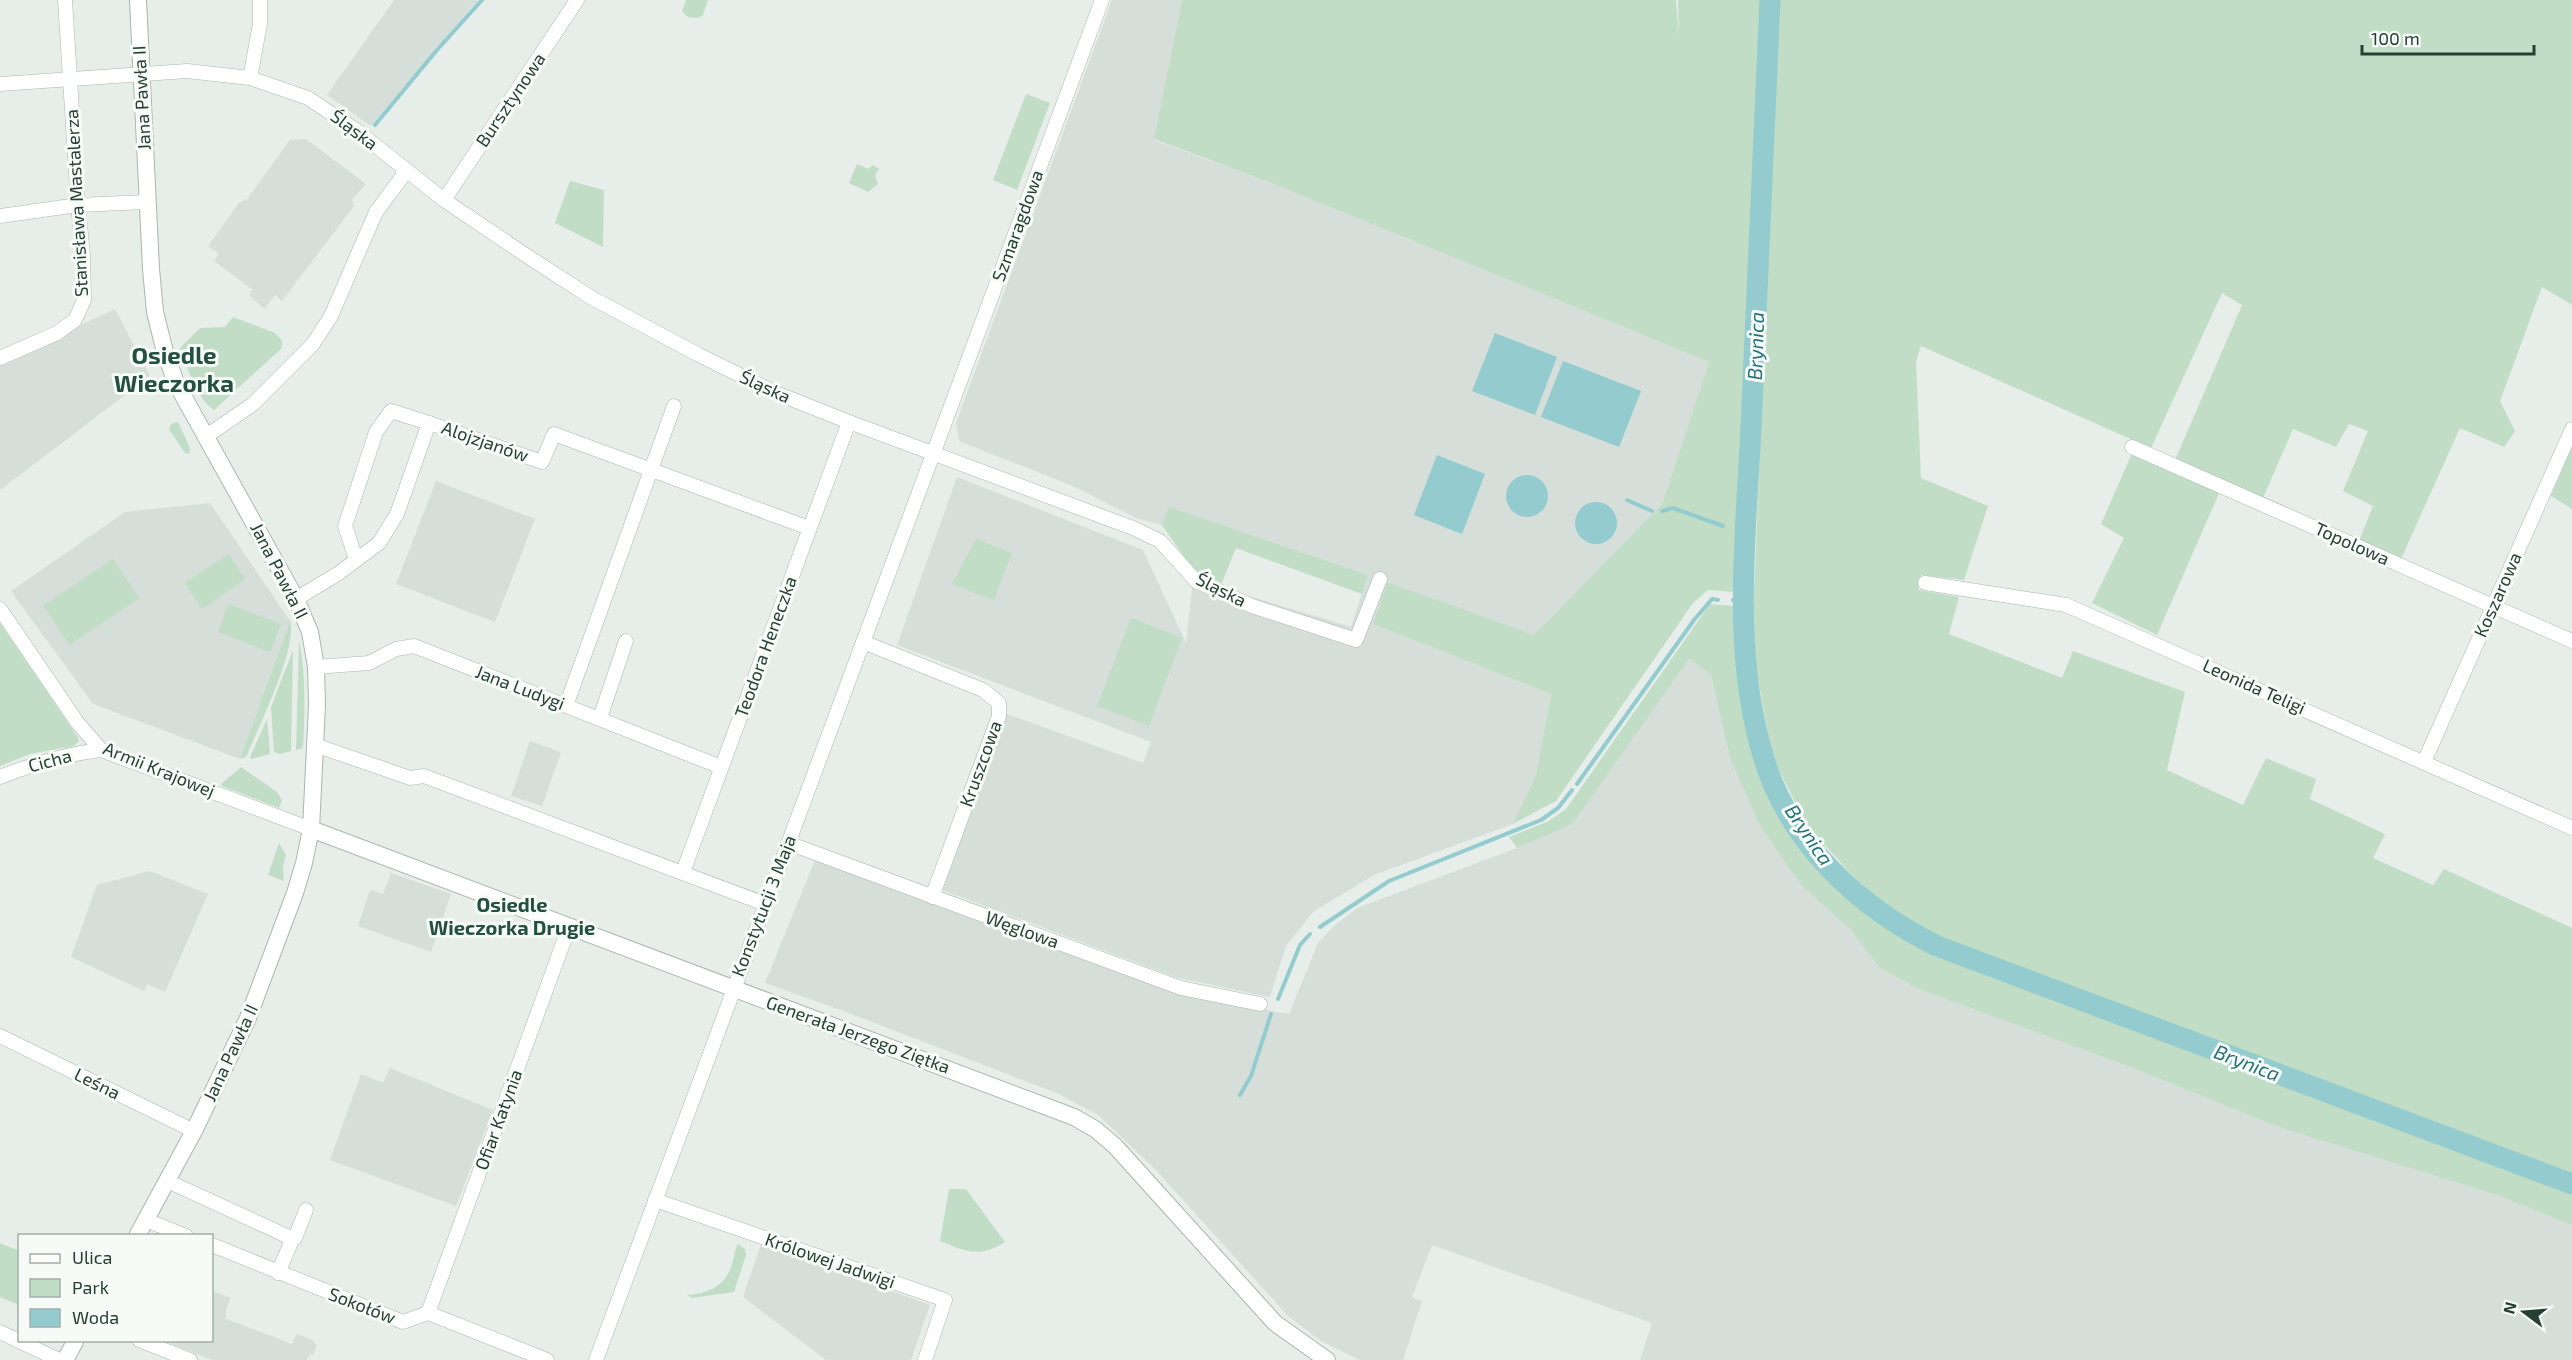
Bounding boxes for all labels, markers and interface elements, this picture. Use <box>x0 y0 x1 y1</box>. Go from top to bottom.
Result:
scale bar <box>2362 18 2534 56</box>
text: 100 m <box>2371 27 2420 49</box>
street label: Jana Pawła II <box>127 45 155 151</box>
street label: Bursztynowa <box>471 48 550 151</box>
street label: Śląska <box>327 104 383 154</box>
street label: Stanisława Mastalerza <box>60 109 92 298</box>
street label: Szmaragdowa <box>987 167 1047 284</box>
water label: Brynica <box>1742 311 1769 381</box>
district label: Osiedle Wieczorka <box>114 340 234 397</box>
street label: Śląska <box>737 365 794 407</box>
street label: Alojzjanów <box>439 416 532 466</box>
street label: Topolowa <box>2312 517 2393 569</box>
street label: Jana Pawła II <box>246 519 313 622</box>
street label: Koszarowa <box>2469 549 2526 640</box>
street label: Śląska <box>1193 567 1250 611</box>
street label: Teodora Heneczka <box>729 573 801 720</box>
street label: Leonida Teligi <box>2200 654 2309 719</box>
street label: Jana Ludygi <box>472 660 568 714</box>
street label: Kruszcowa <box>954 718 1006 810</box>
street label: Armii Krajowej <box>100 737 218 801</box>
street label: Cicha <box>26 744 74 776</box>
water label: Brynica <box>1780 799 1839 870</box>
street label: Konstytucji 3 Maja <box>726 832 800 979</box>
district label: Osiedle Wieczorka Drugie <box>429 892 595 939</box>
street label: Węglowa <box>983 906 1062 953</box>
street label: Generała Jerzego Ziętka <box>763 991 953 1078</box>
street label: Jana Pawła II <box>198 1000 262 1105</box>
water label: Brynica <box>2211 1039 2284 1086</box>
street label: Leśna <box>71 1063 124 1104</box>
street label: Ofiar Katynia <box>470 1066 526 1173</box>
street label: Królowej Jadwigi <box>762 1227 898 1293</box>
legend <box>18 1234 213 1342</box>
text: Ulica <box>72 1246 112 1268</box>
text: Park <box>72 1276 109 1298</box>
street label: Sokołów <box>326 1282 399 1328</box>
north arrow <box>2494 1282 2554 1342</box>
text: N <box>2498 1300 2520 1316</box>
text: Woda <box>72 1306 119 1328</box>

